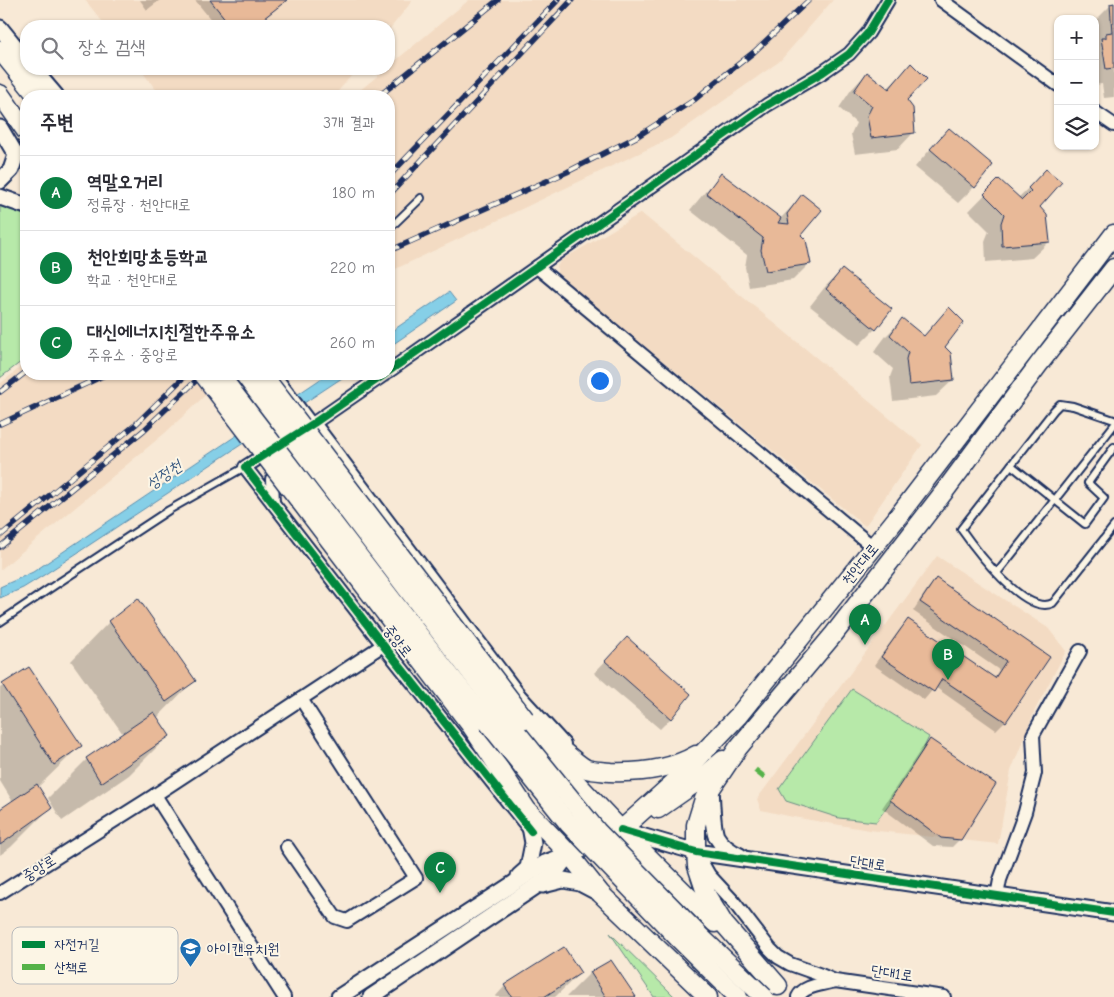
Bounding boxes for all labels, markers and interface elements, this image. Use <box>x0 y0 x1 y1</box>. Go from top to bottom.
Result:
map controls <box>1054 15 1099 150</box>
button: + <box>1054 15 1099 60</box>
search box <box>20 20 395 75</box>
icon: search <box>38 34 66 62</box>
text: 장소 검색 <box>78 36 146 58</box>
button: − <box>1054 60 1099 105</box>
button: layers <box>1054 105 1099 150</box>
text: 주변 <box>40 110 74 134</box>
text: 3개 결과 <box>323 114 375 132</box>
text: 역말오거리 <box>87 171 163 193</box>
text: A <box>52 184 60 202</box>
text: 180 m <box>332 184 375 202</box>
text: 정류장 · 천안대로 <box>87 196 191 214</box>
text: 천안희망초등학교 <box>87 246 209 268</box>
text: B <box>51 259 61 277</box>
text: 220 m <box>330 259 375 277</box>
text: 학교 · 천안대로 <box>87 271 178 289</box>
text: 대신에너지친절한주유소 <box>87 321 255 343</box>
text: C <box>51 334 61 352</box>
text: 260 m <box>330 334 375 352</box>
text: 주유소 · 중앙로 <box>87 346 178 364</box>
your location <box>587 368 613 394</box>
water label: 성정천 <box>143 456 187 493</box>
street label: 천안대로 <box>838 540 882 588</box>
pin: A <box>849 604 881 645</box>
street label: 중앙로 <box>380 621 416 661</box>
pin: B <box>932 639 964 680</box>
street label: 중앙로 <box>19 851 59 885</box>
pin: C <box>424 852 456 893</box>
street label: 단대로 <box>849 852 887 874</box>
legend <box>12 927 178 984</box>
text: 자전거길 <box>54 936 100 953</box>
school or university icon: 아이캔유치원 <box>179 937 203 968</box>
place label: 아이캔유치원 <box>207 940 279 958</box>
text: 산책로 <box>54 959 88 976</box>
street label: 단대1로 <box>870 961 914 985</box>

